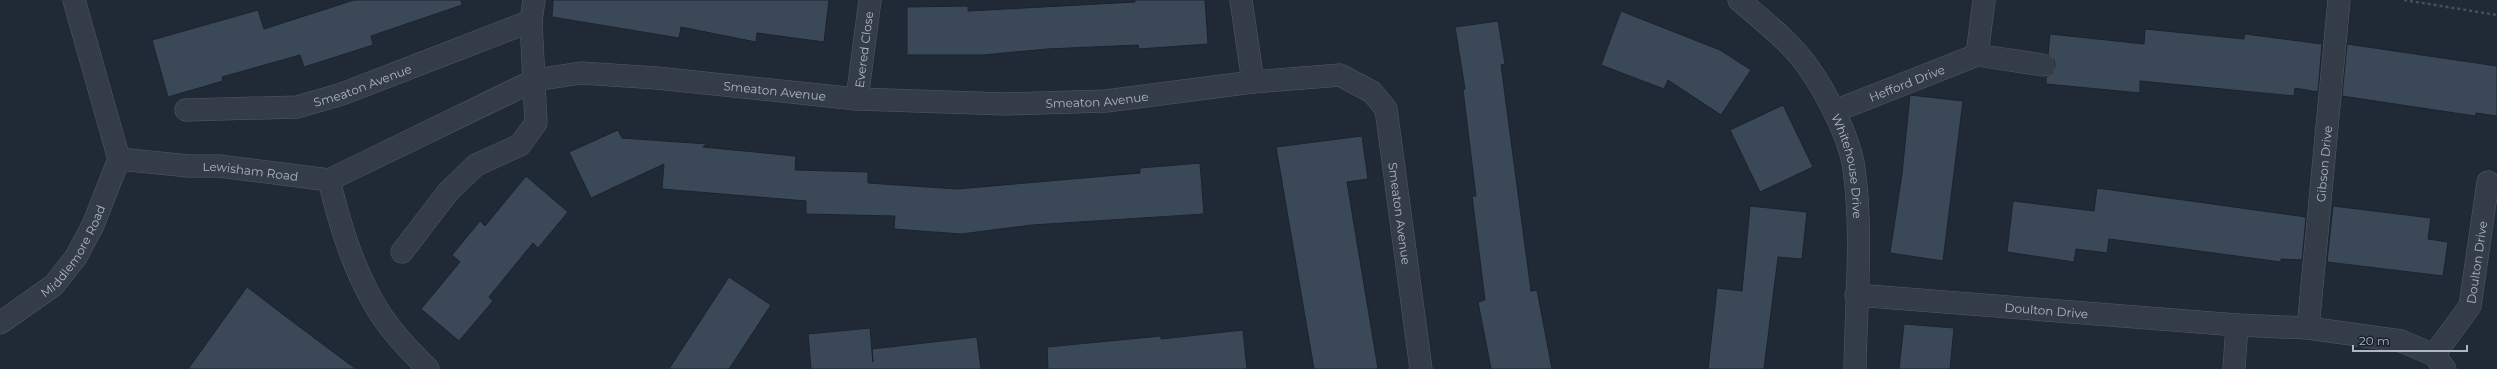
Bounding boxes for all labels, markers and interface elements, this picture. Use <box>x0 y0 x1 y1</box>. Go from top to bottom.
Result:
street label: Evered Close <box>851 10 876 89</box>
street label: Smeaton Avenue <box>312 60 413 109</box>
street label: Hefford Drive <box>1867 61 1947 104</box>
street label: Smeaton Avenue <box>723 78 827 103</box>
street label: Smeaton Avenue <box>1045 88 1149 110</box>
street label: Whitehouse Drive <box>1829 111 1866 219</box>
street label: Gibson Drive <box>2312 125 2335 203</box>
street label: Lewisham Road <box>203 158 299 184</box>
street label: Smeaton Avenue <box>1386 161 1414 265</box>
street label: Middlemore Road <box>37 202 108 300</box>
street label: Doulton Drive <box>2463 220 2490 305</box>
street label: Doulton Drive <box>2004 299 2089 321</box>
scale bar <box>2353 327 2467 353</box>
text: 20 m <box>2359 333 2390 348</box>

